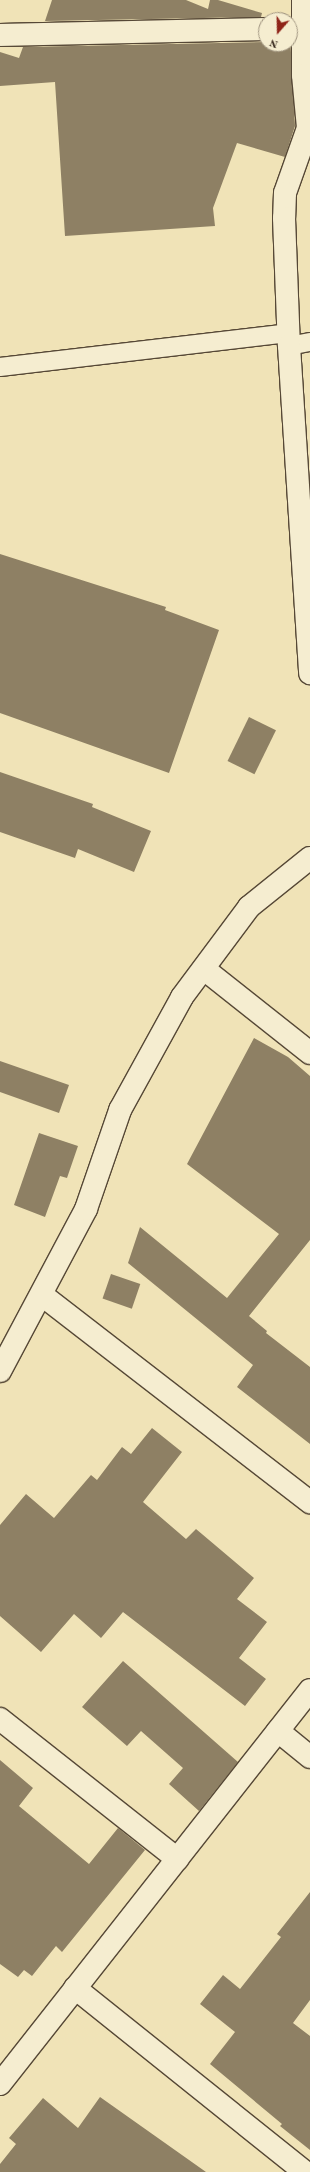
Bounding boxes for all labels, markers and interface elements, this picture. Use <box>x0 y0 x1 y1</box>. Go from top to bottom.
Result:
north arrow <box>258 12 298 52</box>
text: N <box>268 36 280 49</box>

